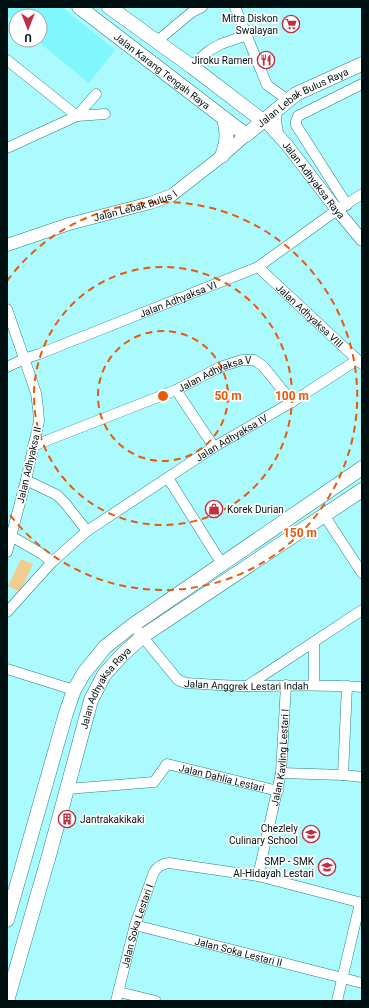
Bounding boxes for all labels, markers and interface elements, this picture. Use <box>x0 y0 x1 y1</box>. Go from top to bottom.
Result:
north arrow <box>8 8 48 48</box>
place label: Mitra Diskon Swalayan <box>222 13 278 36</box>
supermarket icon: Mitra Diskon Swalayan <box>281 14 301 34</box>
text: U <box>24 31 32 44</box>
street label: Jalan Karang Tengah Raya <box>112 31 212 111</box>
restaurant icon: Jiroku Ramen <box>256 50 276 70</box>
place label: Jiroku Ramen <box>192 55 253 66</box>
street label: Jalan Lebak Bulus Raya <box>255 66 350 129</box>
street label: Jalan Adhyaksa Raya <box>281 139 347 221</box>
street label: Jalan Lebak Bulus I <box>92 188 179 223</box>
street label: Jalan Adhyaksa VI <box>138 279 218 319</box>
street label: Jalan Adhyaksa VIII <box>274 282 346 349</box>
street label: Jalan Adhyaksa V <box>176 355 252 394</box>
centre of rings <box>156 389 170 403</box>
text: 50 m <box>214 389 242 403</box>
text: 100 m <box>275 389 309 403</box>
street label: Jalan Adhyaksa IV <box>193 412 270 463</box>
street label: Jalan Adhyaksa II <box>15 426 43 504</box>
shop icon: Korek Durian <box>204 499 224 519</box>
place label: Korek Durian <box>227 504 284 515</box>
text: 150 m <box>283 526 317 540</box>
street label: Jalan Adhyaksa Raya <box>78 644 133 730</box>
street label: Jalan Anggrek Lestari Indah <box>184 677 308 692</box>
street label: Jalan Kavling Lestari I <box>268 709 290 807</box>
street label: Jalan Dahlia Lestari <box>178 762 266 793</box>
building icon: Jantrakakikaki <box>57 809 77 829</box>
place label: Jantrakakikaki <box>80 814 144 825</box>
place label: Chezlely Culinary School <box>229 823 298 846</box>
school or university icon: Chezlely Culinary School <box>301 824 321 844</box>
place label: SMP - SMK Al-Hidayah Lestari <box>233 856 315 879</box>
school or university icon: SMP - SMK Al-Hidayah Lestari <box>317 857 337 877</box>
street label: Jalan Soka Lestari I <box>119 882 155 969</box>
street label: Jalan Soka Lestari II <box>194 935 284 968</box>

